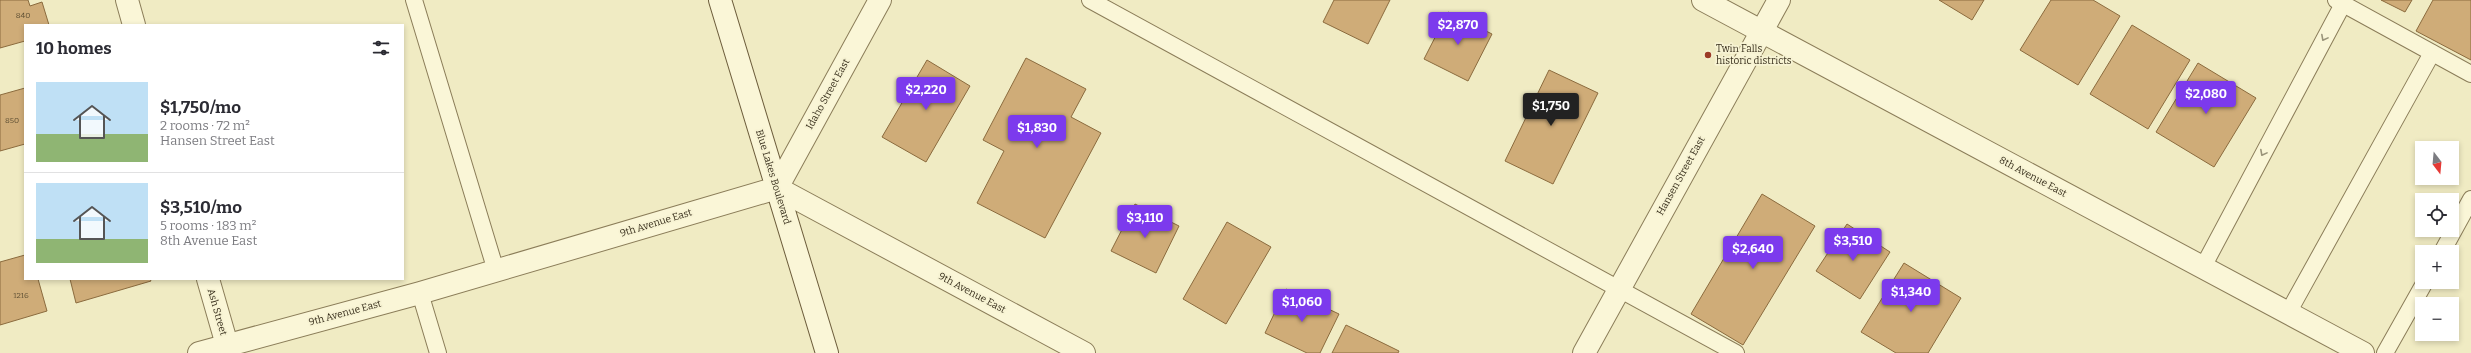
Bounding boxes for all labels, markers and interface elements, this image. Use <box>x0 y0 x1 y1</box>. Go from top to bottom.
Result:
house number: 840 <box>16 11 30 20</box>
pin: $2,870 <box>1425 12 1491 46</box>
text: $2,870 <box>1437 17 1479 32</box>
one-way arrow <box>2322 34 2329 42</box>
icon: filters <box>370 37 392 59</box>
text: 10 homes <box>36 38 112 59</box>
place label: Twin Falls historic districts <box>1716 43 1792 67</box>
marker: Twin Falls historic districts <box>1703 50 1713 60</box>
street label: Idaho Street East <box>804 56 853 131</box>
pin: $2,220 <box>893 77 959 111</box>
pin: $2,080 <box>2173 81 2239 115</box>
text: $2,220 <box>905 82 947 97</box>
text: $2,080 <box>2185 86 2227 101</box>
pin: $1,750 <box>1518 93 1584 127</box>
text: $1,750/mo <box>160 97 241 118</box>
icon: home <box>68 98 116 146</box>
text: $1,750 <box>1532 98 1570 113</box>
pin: $1,830 <box>1004 115 1070 149</box>
house number: 850 <box>5 116 19 125</box>
text: 2 rooms · 72 m² <box>160 118 250 133</box>
text: $1,830 <box>1017 120 1057 135</box>
street label: Blue Lakes Boulevard <box>753 128 793 226</box>
text: Hansen Street East <box>160 133 275 148</box>
street label: Hansen Street East <box>1654 134 1708 218</box>
north arrow <box>2415 141 2459 185</box>
map controls <box>2415 141 2459 341</box>
one-way arrow <box>2260 149 2267 156</box>
street label: 8th Avenue East <box>1997 154 2069 200</box>
button: locate <box>2415 193 2459 237</box>
text: $3,510/mo <box>160 197 242 218</box>
icon: home <box>68 199 116 247</box>
pin: $3,110 <box>1112 205 1178 239</box>
street label: 9th Avenue East <box>619 206 694 240</box>
text: $3,110 <box>1126 210 1164 225</box>
text: 5 rooms · 183 m² <box>160 218 256 233</box>
pin: $3,510 <box>1820 228 1886 262</box>
text: 8th Avenue East <box>160 233 257 248</box>
text: $3,510 <box>1834 233 1872 248</box>
pin: $2,640 <box>1720 236 1786 270</box>
text: $2,640 <box>1732 241 1774 256</box>
button: + <box>2415 245 2459 289</box>
street label: 9th Avenue East <box>936 270 1008 316</box>
pin: $1,340 <box>1878 279 1944 313</box>
text: $1,340 <box>1891 284 1931 299</box>
street label: Ash Street <box>205 287 230 337</box>
pin: $1,060 <box>1269 289 1335 323</box>
house number: 1216 <box>13 291 29 300</box>
text: $1,060 <box>1282 294 1322 309</box>
street label: 9th Avenue East <box>307 297 383 328</box>
button: − <box>2415 297 2459 341</box>

